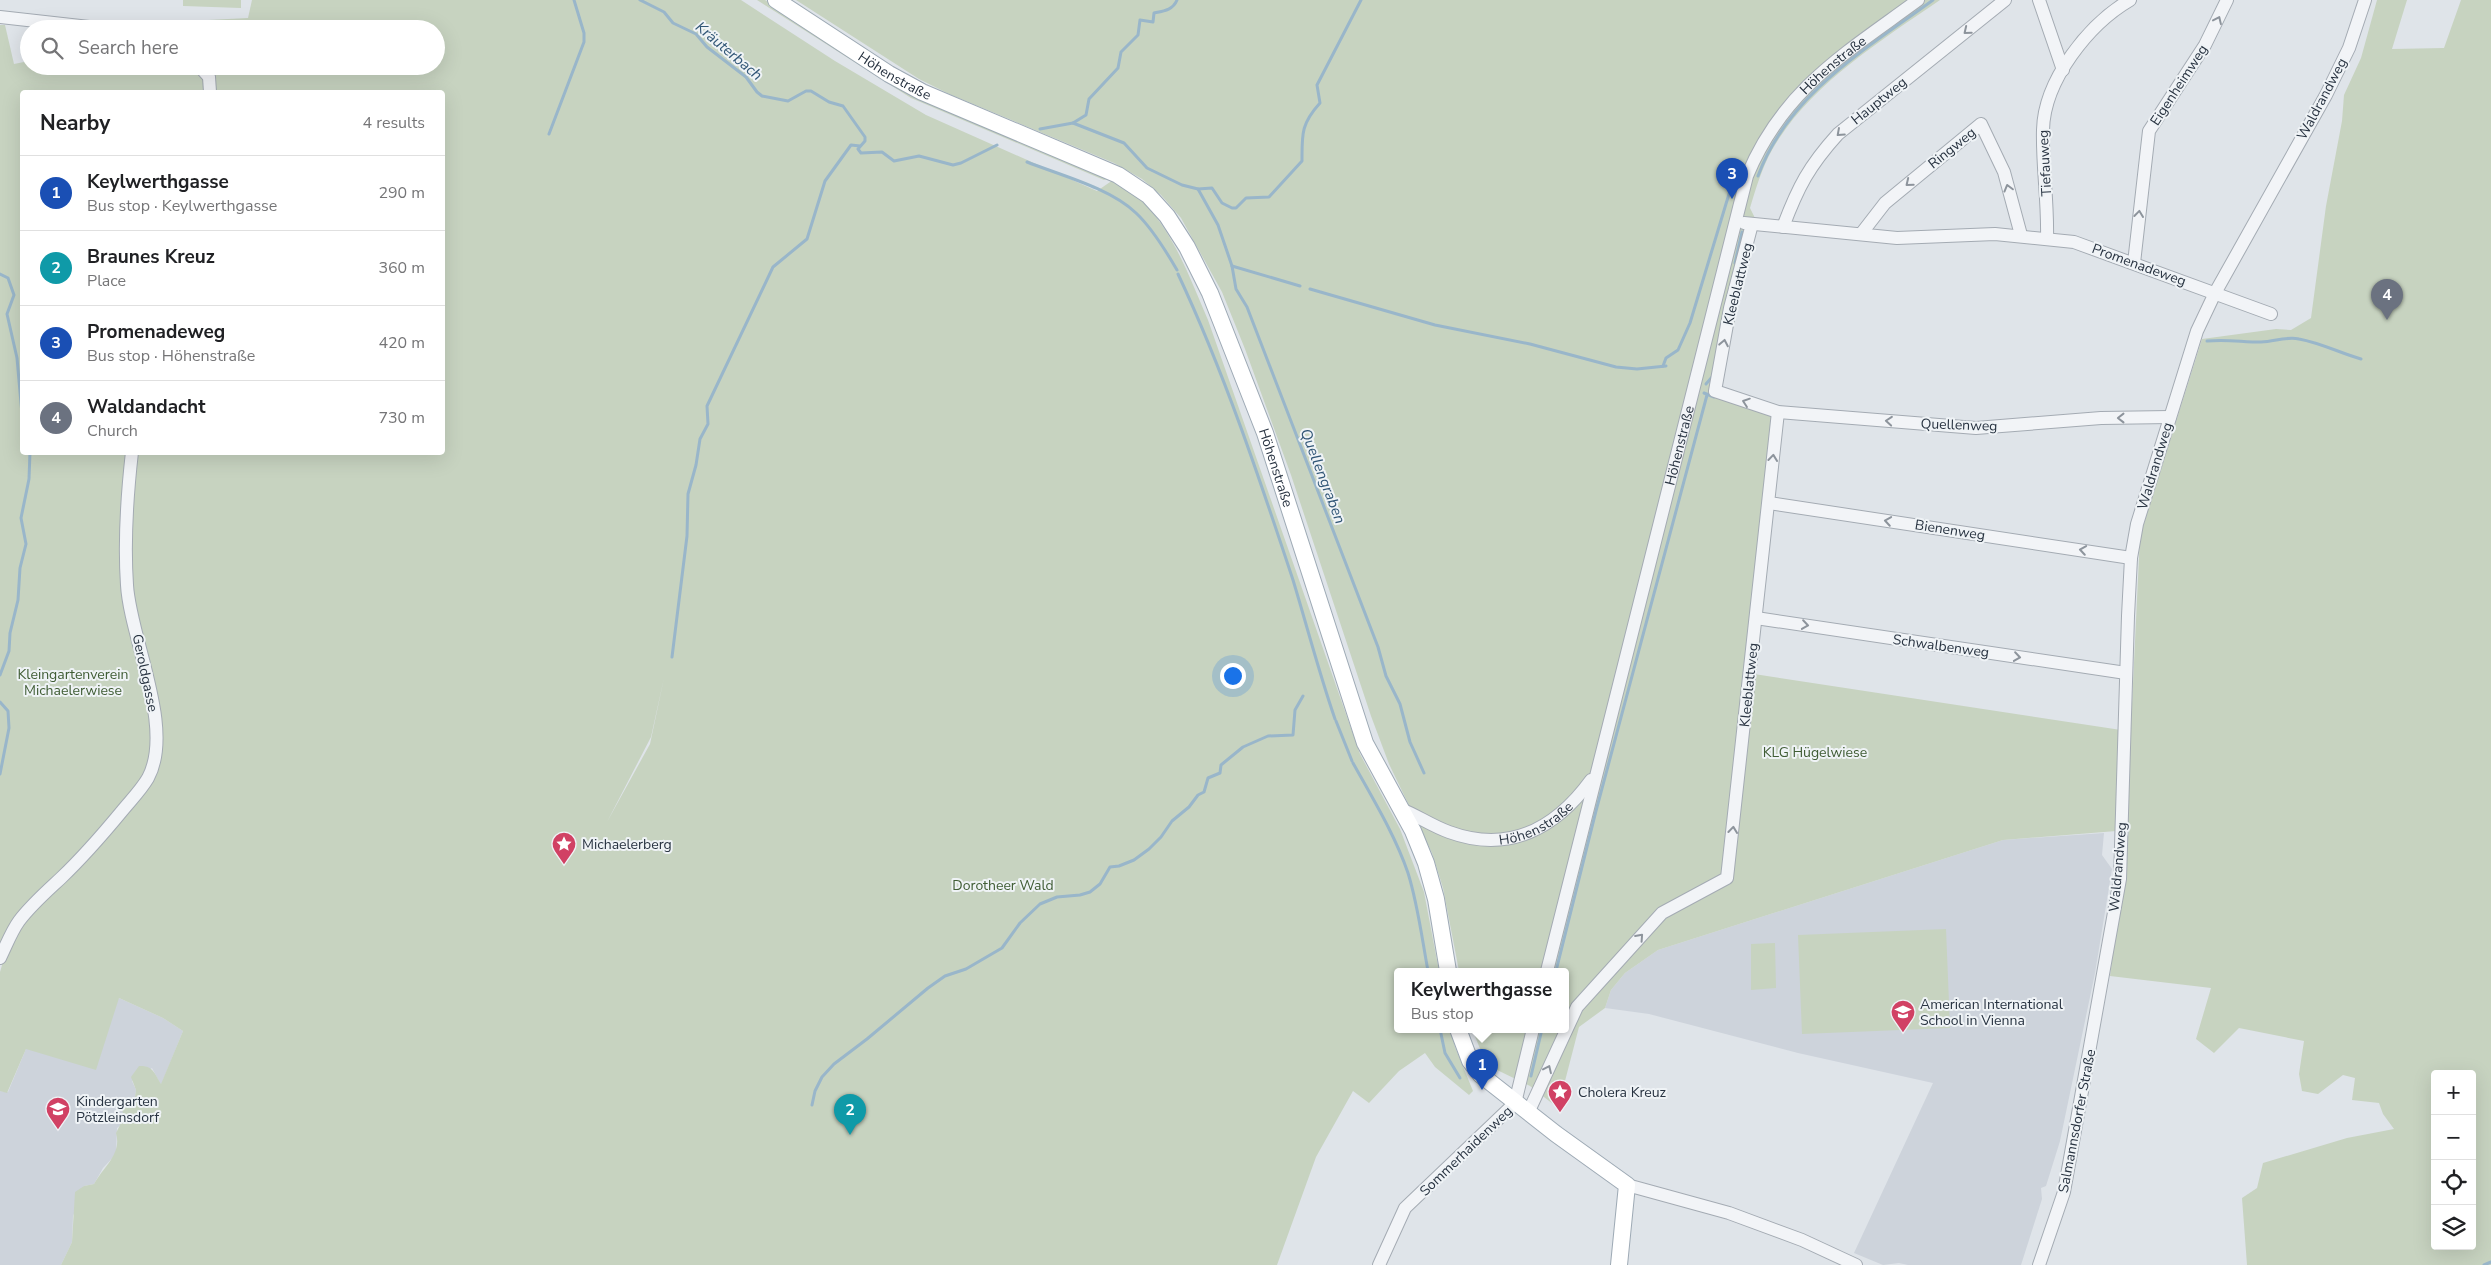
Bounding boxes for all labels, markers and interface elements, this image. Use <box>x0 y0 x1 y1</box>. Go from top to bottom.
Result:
one-way arrow <box>2212 16 2222 25</box>
water label: Kräuterbach <box>691 17 767 85</box>
search box <box>20 20 445 75</box>
one-way arrow <box>1963 25 1972 34</box>
street label: Höhenstraße <box>1795 31 1870 98</box>
icon: search <box>38 34 66 62</box>
text: Search here <box>78 35 179 61</box>
street label: Eigenheimweg <box>2146 41 2212 129</box>
street label: Höhenstraße <box>855 47 934 104</box>
street label: Waldrandweg <box>2292 55 2352 143</box>
street label: Hauptweg <box>1847 73 1911 129</box>
text: Nearby <box>40 109 110 137</box>
text: 4 results <box>363 112 425 134</box>
street label: Ringweg <box>1924 123 1980 173</box>
one-way arrow <box>1837 127 1846 136</box>
street label: Tiefauweg <box>2034 129 2056 197</box>
pin: 3 <box>1716 158 1748 199</box>
text: Keylwerthgasse <box>87 169 229 195</box>
one-way arrow <box>1906 177 1915 185</box>
text: 1 <box>51 182 61 204</box>
text: 290 m <box>378 182 425 204</box>
one-way arrow <box>2004 184 2014 192</box>
text: Bus stop · Keylwerthgasse <box>87 195 277 217</box>
one-way arrow <box>2133 210 2144 218</box>
street label: Promenadeweg <box>2089 239 2189 291</box>
street label: Kleeblattweg <box>1719 241 1757 327</box>
text: Braunes Kreuz <box>87 244 215 270</box>
text: 2 <box>51 257 61 279</box>
text: 360 m <box>378 257 425 279</box>
text: Place <box>87 270 126 292</box>
pin: 4 <box>2371 279 2403 320</box>
text: Promenadeweg <box>87 319 225 345</box>
text: 3 <box>51 332 61 354</box>
text: 420 m <box>378 332 425 354</box>
one-way arrow <box>1718 338 1728 347</box>
text: Bus stop · Höhenstraße <box>87 345 255 367</box>
text: Waldandacht <box>87 394 205 420</box>
one-way arrow <box>1743 397 1751 407</box>
street label: Höhenstraße <box>1660 403 1698 487</box>
text: 4 <box>51 407 61 429</box>
text: 730 m <box>378 407 425 429</box>
one-way arrow <box>2117 413 2124 423</box>
street label: Quellenweg <box>1920 414 1998 436</box>
one-way arrow <box>1885 416 1893 427</box>
text: Church <box>87 420 138 442</box>
street label: Waldrandweg <box>2133 420 2177 512</box>
street label: Höhenstraße <box>1255 426 1298 509</box>
water label: Quellengraben <box>1296 426 1350 526</box>
one-way arrow <box>1767 454 1778 462</box>
street label: Bienenweg <box>1914 515 1986 545</box>
one-way arrow <box>1883 516 1891 527</box>
one-way arrow <box>2079 546 2087 556</box>
one-way arrow <box>1800 620 1809 630</box>
street label: Schwalbenweg <box>1892 630 1990 662</box>
street label: Geroldgasse <box>127 632 163 714</box>
street label: Kleeblattweg <box>1735 642 1763 728</box>
one-way arrow <box>2014 651 2022 662</box>
your location <box>1220 663 1246 689</box>
park label: Kleingartenverein Michaelerwiese <box>18 665 128 700</box>
park label: KLG Hügelwiese <box>1763 743 1867 762</box>
street label: Höhenstraße <box>1498 797 1577 849</box>
street label: Waldrandweg <box>2105 821 2131 913</box>
one-way arrow <box>1727 825 1738 833</box>
place icon: Michaelerberg <box>551 831 577 865</box>
place label: Michaelerberg <box>582 835 672 854</box>
park label: Dorotheer Wald <box>952 876 1054 895</box>
one-way arrow <box>1635 934 1644 943</box>
popup <box>1394 968 1569 1033</box>
text: Keylwerthgasse <box>1411 977 1552 1003</box>
place label: American International School in Vienna <box>1920 995 2064 1030</box>
school or university icon: American International School in Vienna <box>1890 999 1916 1033</box>
text: Bus stop <box>1411 1003 1474 1025</box>
street label: Salmannsdorfer Straße <box>2054 1048 2100 1194</box>
pin: 1 <box>1466 1049 1498 1090</box>
one-way arrow <box>1542 1065 1552 1074</box>
map controls <box>2431 1070 2476 1250</box>
button: + <box>2431 1070 2476 1115</box>
place icon: Cholera Kreuz <box>1547 1079 1573 1113</box>
place label: Cholera Kreuz <box>1578 1083 1667 1102</box>
place label: Kindergarten Pötzleinsdorf <box>76 1092 159 1127</box>
pin: 2 <box>834 1094 866 1135</box>
school or university icon: Kindergarten Pötzleinsdorf <box>45 1096 71 1130</box>
street label: Sommerhaidenweg <box>1415 1102 1517 1200</box>
button: − <box>2431 1115 2476 1160</box>
button: locate <box>2431 1160 2476 1205</box>
button: layers <box>2431 1205 2476 1250</box>

